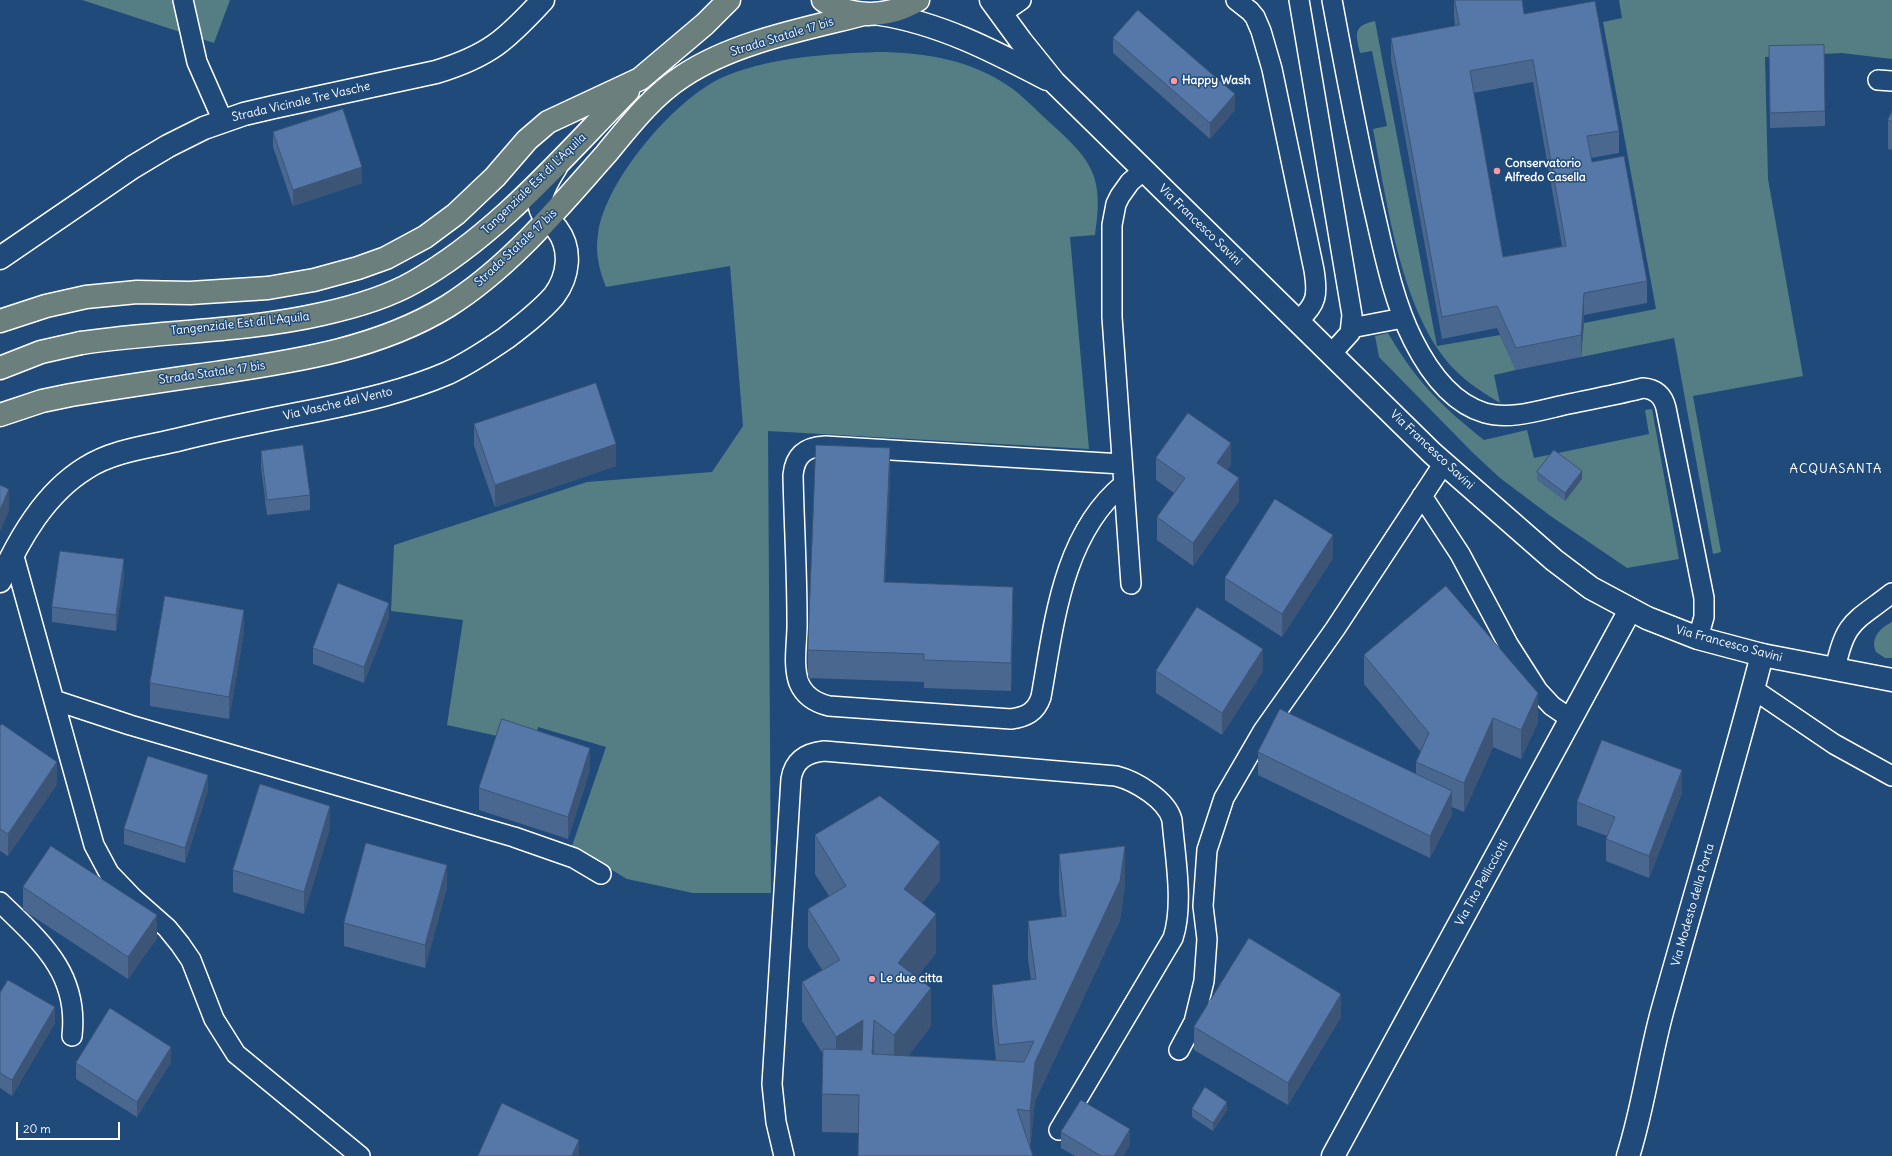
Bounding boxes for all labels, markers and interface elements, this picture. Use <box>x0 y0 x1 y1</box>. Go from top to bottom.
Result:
street label: Strada Statale 17 bis <box>729 14 835 60</box>
place label: Happy Wash <box>1182 74 1251 88</box>
marker: Happy Wash <box>1169 76 1179 86</box>
street label: Strada Vicinale Tre Vasche <box>230 79 372 125</box>
street label: Tangenziale Est di L'Aquila <box>479 130 589 238</box>
place label: Conservatorio Alfredo Casella <box>1505 157 1586 185</box>
marker: Conservatorio Alfredo Casella <box>1492 166 1502 176</box>
street label: Via Francesco Savini <box>1155 182 1245 268</box>
street label: Strada Statale 17 bis <box>472 206 560 290</box>
street label: Tangenziale Est di L'Aquila <box>170 310 310 338</box>
street label: Strada Statale 17 bis <box>158 358 266 388</box>
street label: Via Vasche del Vento <box>282 384 394 424</box>
street label: Via Francesco Savini <box>1387 407 1477 493</box>
district label: ACQUASANTA <box>1790 461 1882 477</box>
street label: Via Francesco Savini <box>1674 623 1784 665</box>
street label: Via Tito Pellicciotti <box>1452 838 1512 928</box>
street label: Via Modesto della Porta <box>1669 842 1717 968</box>
place label: Le due citta <box>880 972 943 986</box>
marker: Le due citta <box>867 974 877 984</box>
scale bar <box>18 1114 122 1140</box>
text: 20 m <box>23 1121 51 1136</box>

